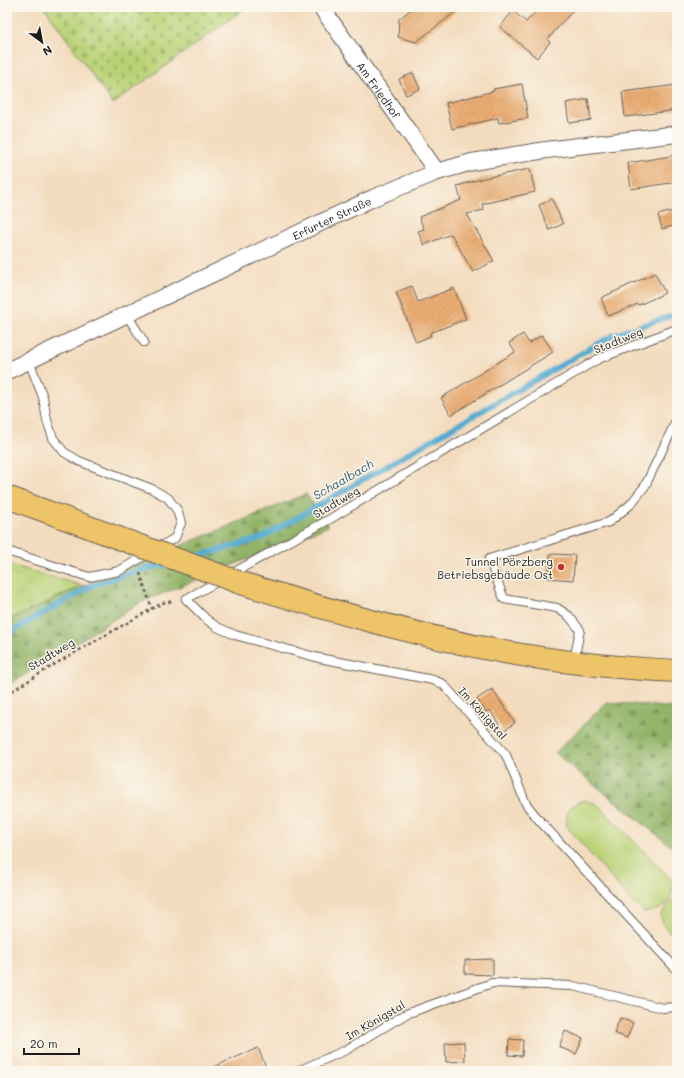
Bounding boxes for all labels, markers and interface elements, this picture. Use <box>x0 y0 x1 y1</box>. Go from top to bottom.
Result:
north arrow <box>22 22 62 62</box>
text: N <box>40 42 55 59</box>
street label: Am Friedhof <box>354 58 405 121</box>
street label: Erfurter Straße <box>290 192 374 243</box>
street label: Stadtweg <box>591 323 645 357</box>
water label: Schaalbach <box>310 455 376 503</box>
street label: Stadtweg <box>310 483 362 521</box>
place label: Tunnel Pörzberg Betriebsgebäude Ost <box>437 554 553 582</box>
marker: Tunnel Pörzberg Betriebsgebäude Ost <box>556 562 566 572</box>
street label: Stadtweg <box>25 634 77 674</box>
street label: Im Königstal <box>455 683 511 743</box>
street label: Im Königstal <box>343 997 407 1043</box>
scale bar <box>24 1030 79 1056</box>
text: 20 m <box>30 1035 58 1051</box>

